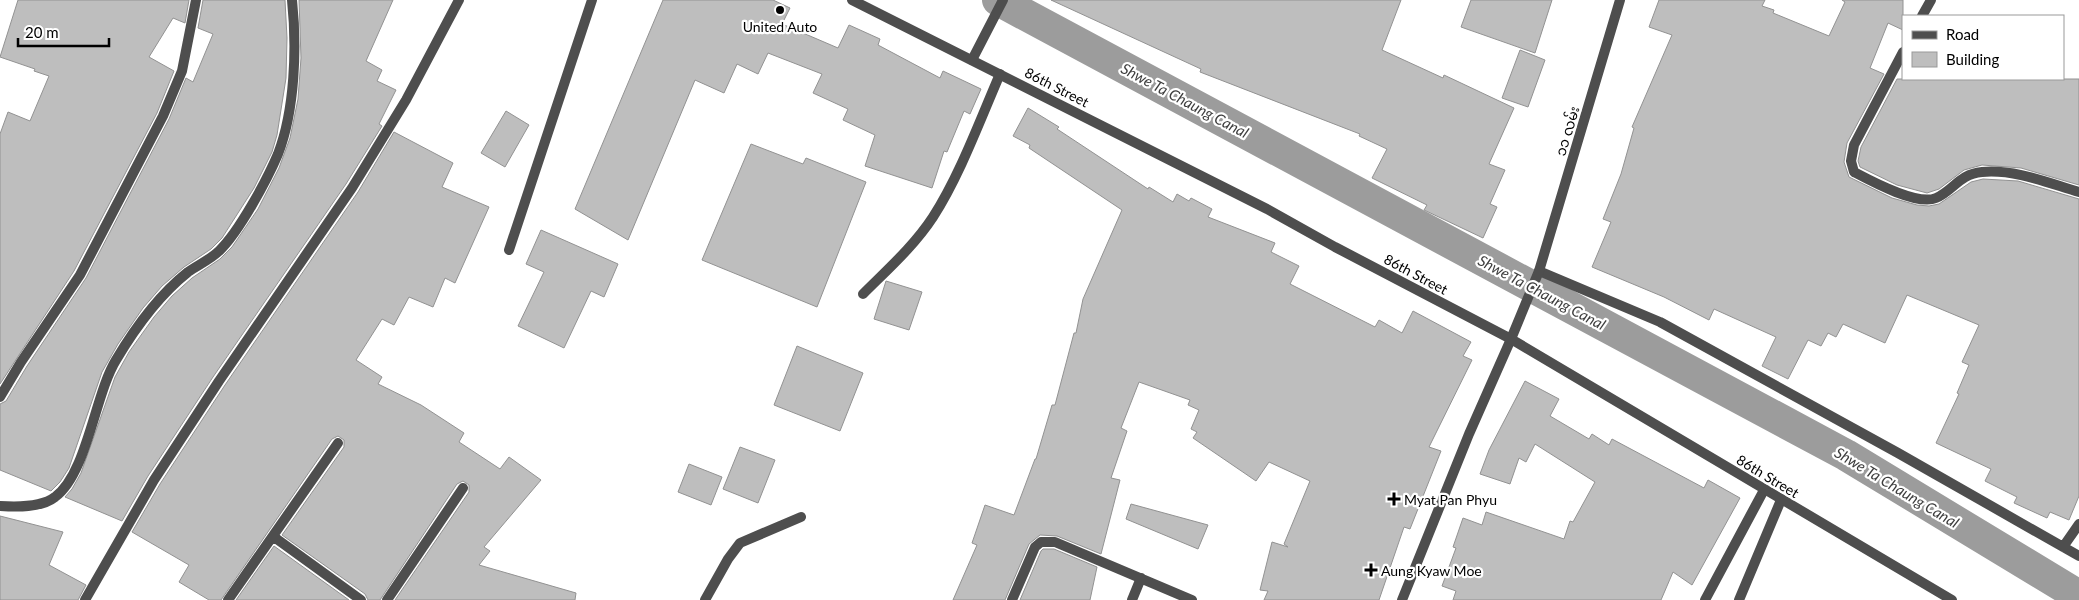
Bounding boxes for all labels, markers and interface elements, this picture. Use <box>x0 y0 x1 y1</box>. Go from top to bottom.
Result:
marker: United Auto <box>774 4 786 16</box>
scale bar <box>18 15 109 47</box>
legend <box>1902 15 2064 80</box>
place label: United Auto <box>743 18 817 35</box>
text: 20 m <box>25 23 59 41</box>
text: Road <box>1946 25 1979 43</box>
text: Building <box>1946 50 1999 68</box>
water label: Shwe Ta Chaung Canal <box>1118 59 1252 141</box>
street label: 86th Street <box>1022 64 1092 110</box>
street label: ၁၁ လမ်း <box>1550 104 1583 158</box>
street label: 86th Street <box>1381 250 1451 298</box>
water label: Shwe Ta Chaung Canal <box>1475 251 1609 333</box>
water label: Shwe Ta Chaung Canal <box>1832 443 1963 532</box>
street label: 86th Street <box>1734 451 1802 501</box>
place label: Myat Pan Phyu <box>1404 491 1497 508</box>
marker: Myat Pan Phyu <box>1388 493 1400 505</box>
place label: Aung Kyaw Moe <box>1381 562 1482 579</box>
marker: Aung Kyaw Moe <box>1365 564 1377 576</box>

